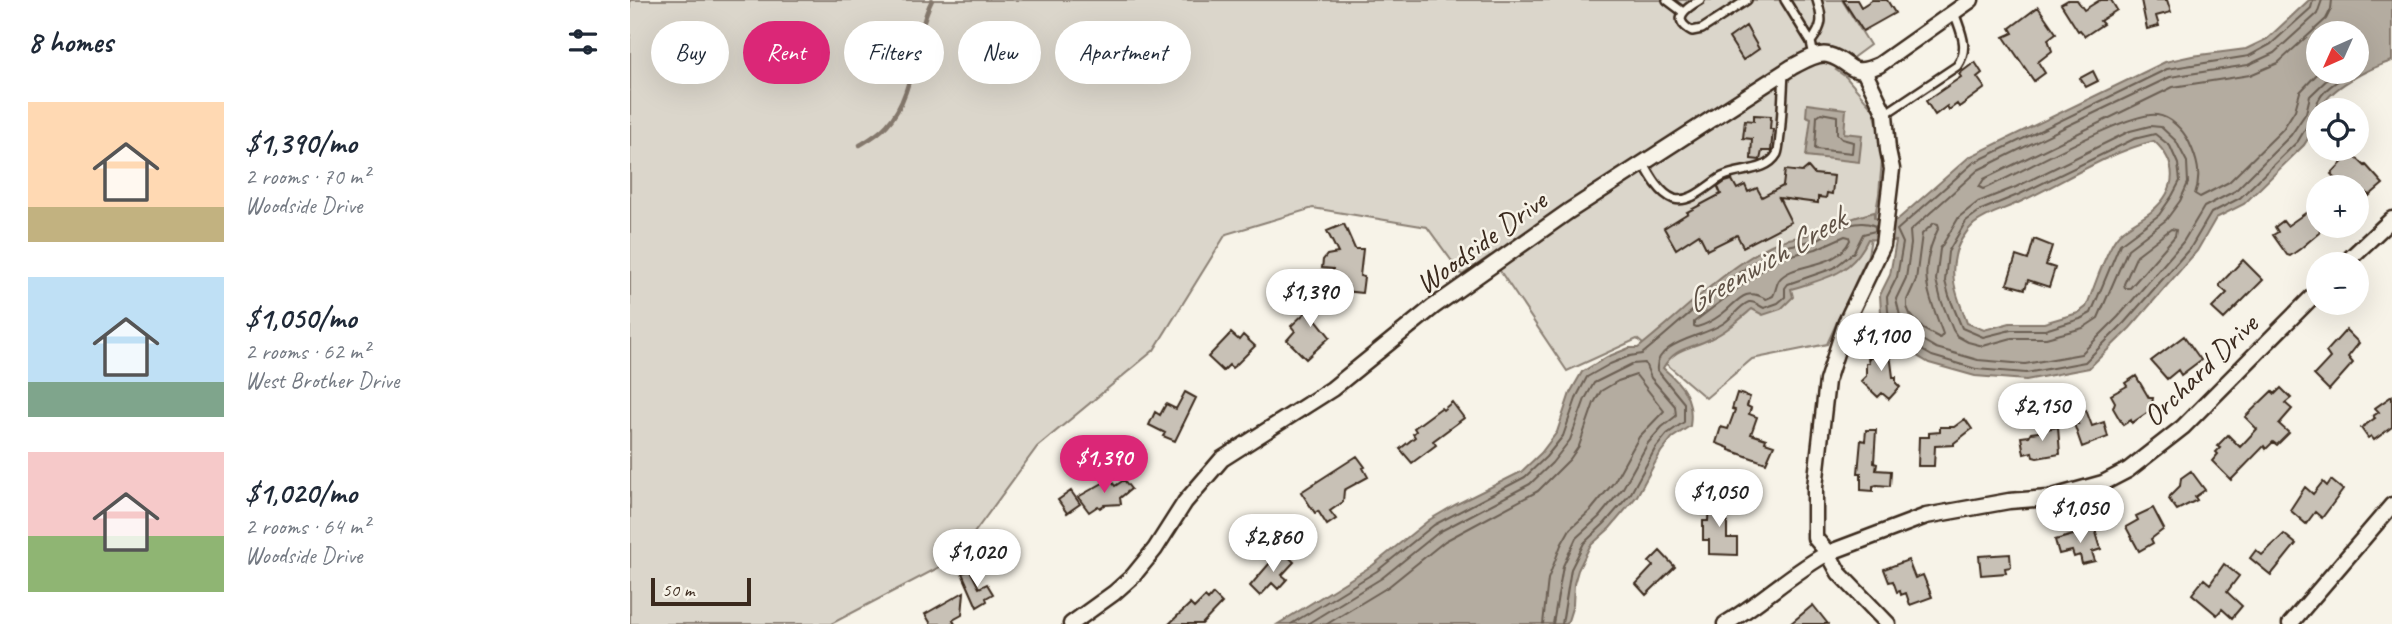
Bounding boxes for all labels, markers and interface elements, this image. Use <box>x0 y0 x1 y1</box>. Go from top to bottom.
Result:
chip: Buy <box>651 21 729 84</box>
chip: Rent <box>743 21 830 84</box>
chip: Filters <box>844 21 944 84</box>
chip: New <box>958 21 1041 84</box>
chip: Apartment <box>1055 21 1191 84</box>
north arrow <box>2306 21 2370 84</box>
map controls <box>2306 21 2369 315</box>
text: 8 homes <box>28 23 113 61</box>
icon: filters <box>564 23 602 61</box>
button: locate <box>2306 98 2369 161</box>
text: $1,390/mo <box>245 124 357 162</box>
icon: home <box>84 130 168 214</box>
text: 2 rooms · 70 m² <box>245 162 369 191</box>
button: + <box>2306 175 2369 238</box>
street label: Woodside Drive <box>1408 180 1556 302</box>
text: Woodside Drive <box>245 191 362 220</box>
water label: Greenwich Creek <box>1678 196 1857 323</box>
button: − <box>2306 252 2369 315</box>
pin: $1,390 <box>1253 270 1367 329</box>
text: $1,390 <box>1282 277 1338 306</box>
text: $1,050/mo <box>245 299 356 337</box>
street label: Orchard Drive <box>2134 304 2267 434</box>
icon: home <box>84 305 168 389</box>
pin: $1,100 <box>1824 314 1938 373</box>
text: $1,100 <box>1853 321 1909 350</box>
text: 2 rooms · 62 m² <box>245 337 369 366</box>
text: West Brother Drive <box>245 366 399 395</box>
pin: $2,150 <box>1985 384 2099 443</box>
text: $2,150 <box>2014 391 2070 420</box>
pin: $1,390 <box>1047 435 1161 495</box>
text: $1,390 <box>1076 443 1132 472</box>
pin: $1,050 <box>1662 470 1776 529</box>
text: $1,020/mo <box>245 474 357 512</box>
text: $1,050 <box>1691 477 1747 506</box>
icon: home <box>84 480 168 564</box>
pin: $1,050 <box>2023 486 2137 545</box>
text: $1,050 <box>2052 493 2108 522</box>
text: 2 rooms · 64 m² <box>245 512 369 541</box>
pin: $2,860 <box>1216 514 1330 574</box>
text: $2,860 <box>1245 522 1301 551</box>
pin: $1,020 <box>920 530 1034 589</box>
text: $1,020 <box>949 537 1005 566</box>
text: Woodside Drive <box>245 541 362 570</box>
scale bar <box>651 575 751 607</box>
text: 50 m <box>662 578 694 602</box>

